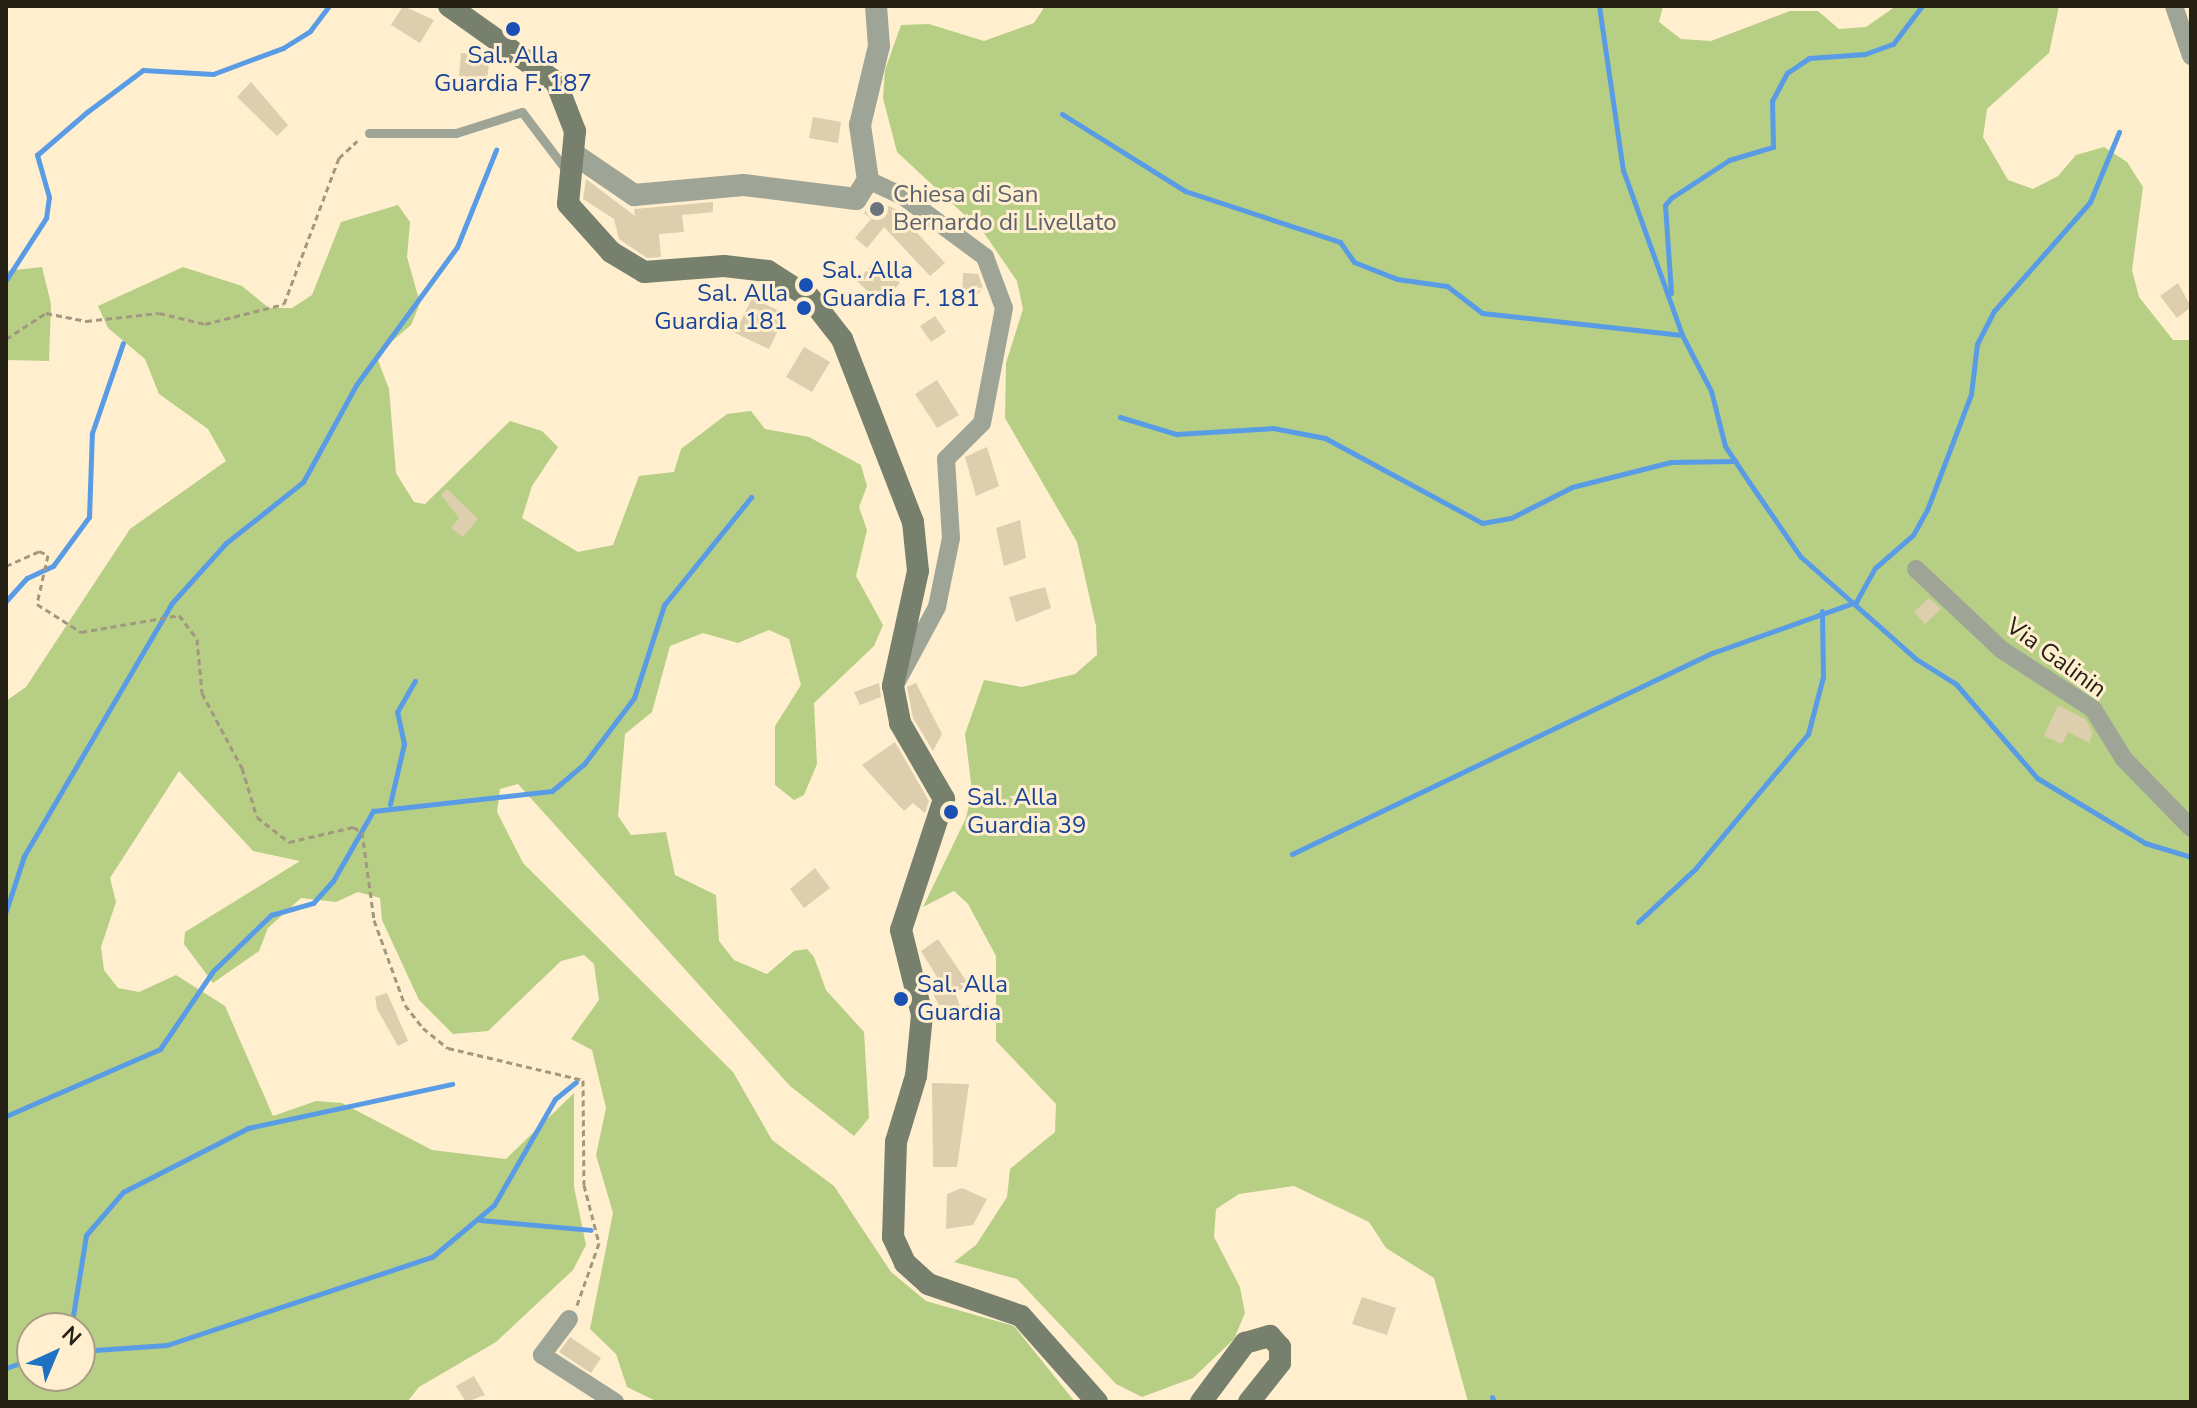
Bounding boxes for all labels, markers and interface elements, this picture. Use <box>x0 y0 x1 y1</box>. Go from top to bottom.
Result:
marker: Sal. Alla Guardia F. 187 <box>504 20 522 38</box>
place label: Sal. Alla Guardia F. 187 <box>434 42 592 98</box>
place label: Chiesa di San Bernardo di Livellato <box>893 181 1117 237</box>
marker: Chiesa di San Bernardo di Livellato <box>868 200 886 218</box>
place label: Sal. Alla Guardia F. 181 <box>822 257 980 313</box>
marker: Sal. Alla Guardia F. 181 <box>797 276 815 294</box>
place label: Sal. Alla Guardia 181 <box>654 280 788 336</box>
marker: Sal. Alla Guardia 181 <box>795 299 813 317</box>
street label: Via Galinin <box>2000 612 2112 704</box>
place label: Sal. Alla Guardia 39 <box>967 784 1086 840</box>
marker: Sal. Alla Guardia 39 <box>942 803 960 821</box>
place label: Sal. Alla Guardia <box>917 971 1008 1027</box>
marker: Sal. Alla Guardia <box>892 990 910 1008</box>
north arrow <box>16 1312 96 1392</box>
text: N <box>55 1320 88 1353</box>

